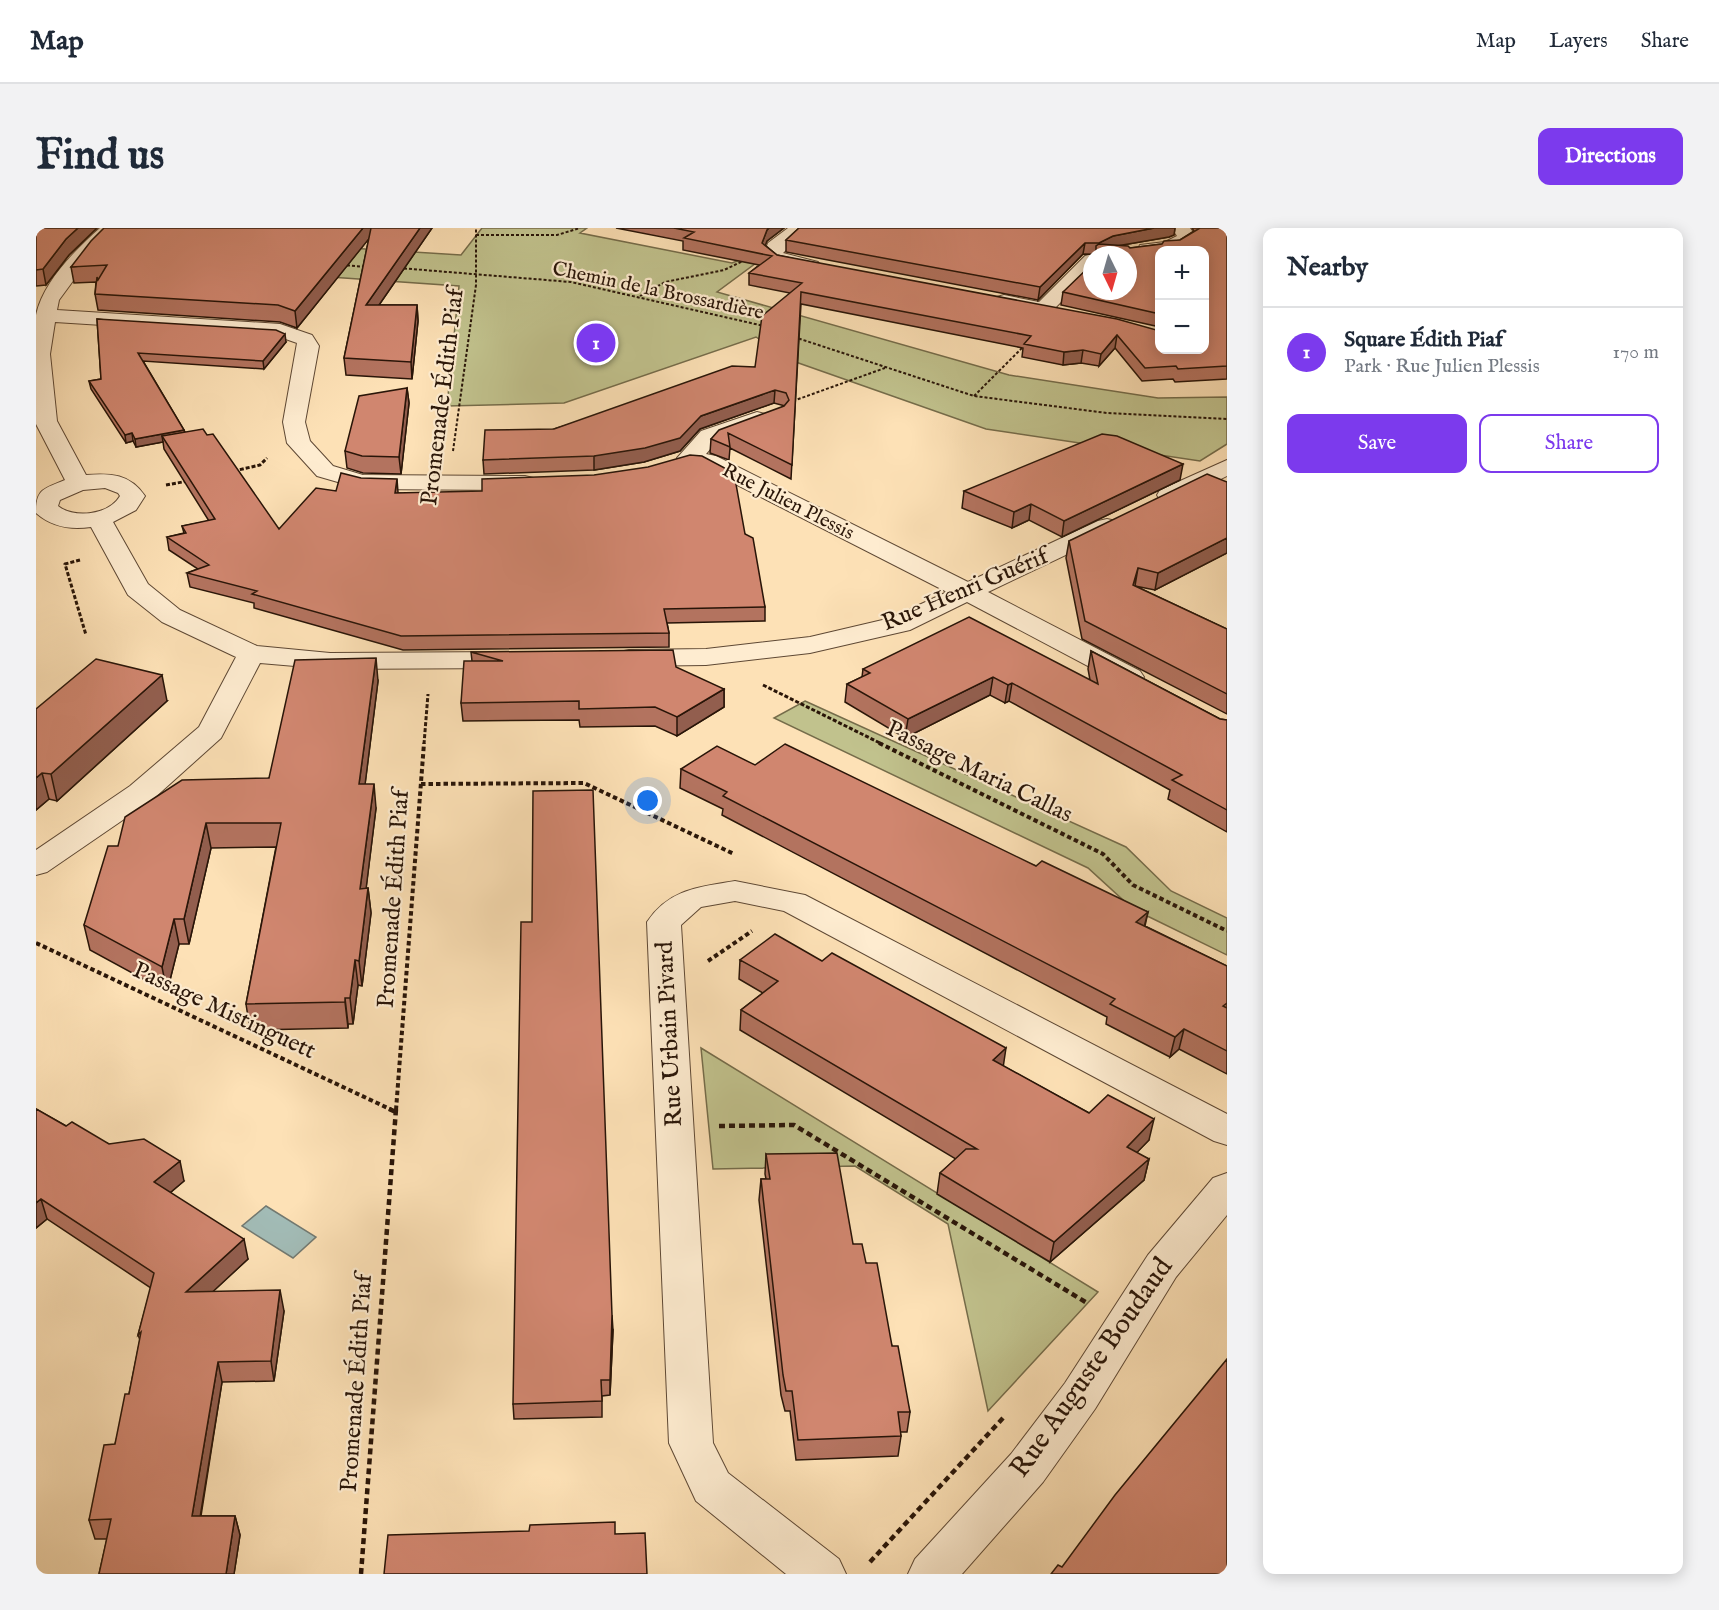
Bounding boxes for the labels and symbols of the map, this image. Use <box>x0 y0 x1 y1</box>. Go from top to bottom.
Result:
north arrow <box>1083 246 1137 300</box>
street label: Chemin de la Brossardière <box>550 256 766 326</box>
street label: Promenade Édith Piaf <box>414 282 472 507</box>
pin: 1 <box>576 320 616 366</box>
street label: Rue Julien Plessis <box>718 458 858 546</box>
street label: Rue Henri Guérif <box>877 539 1057 639</box>
street label: Passage Maria Callas <box>881 713 1077 831</box>
street label: Promenade Édith Piaf <box>371 785 417 1009</box>
your location <box>633 786 662 815</box>
street label: Rue Urbain Pivard <box>650 940 690 1128</box>
street label: Passage Mistinguett <box>128 955 320 1067</box>
street label: Rue Auguste Boudaud <box>1003 1251 1181 1485</box>
street label: Promenade Édith Piaf <box>334 1269 380 1493</box>

